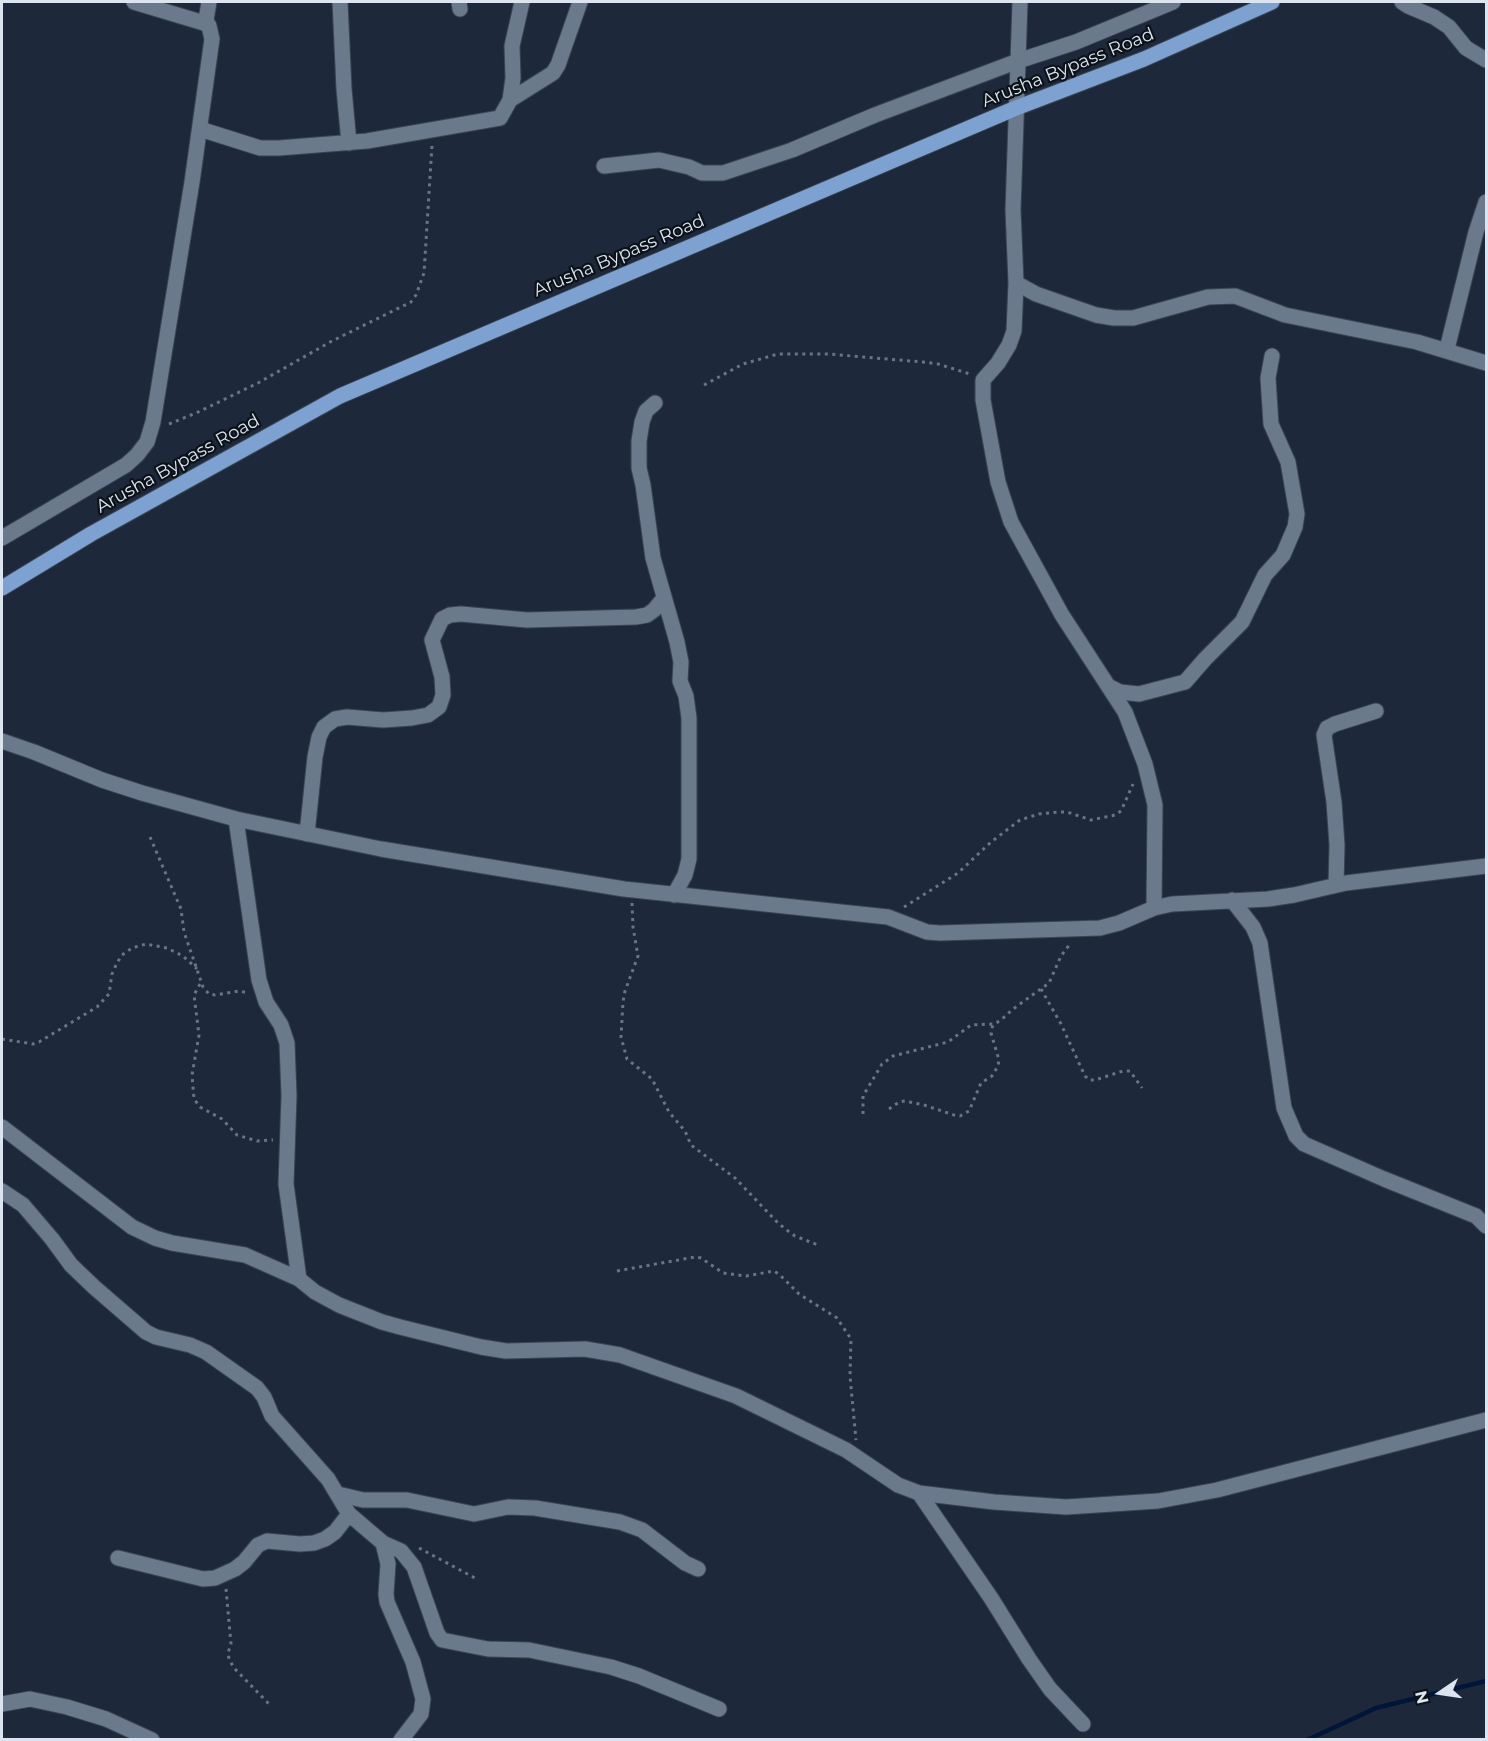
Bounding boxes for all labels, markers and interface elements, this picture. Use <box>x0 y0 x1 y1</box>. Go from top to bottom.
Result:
street label: Arusha Bypass Road <box>979 24 1157 112</box>
street label: Arusha Bypass Road <box>530 210 708 302</box>
street label: Arusha Bypass Road <box>92 410 264 518</box>
north arrow <box>1410 1663 1470 1723</box>
text: N <box>1411 1689 1433 1706</box>

